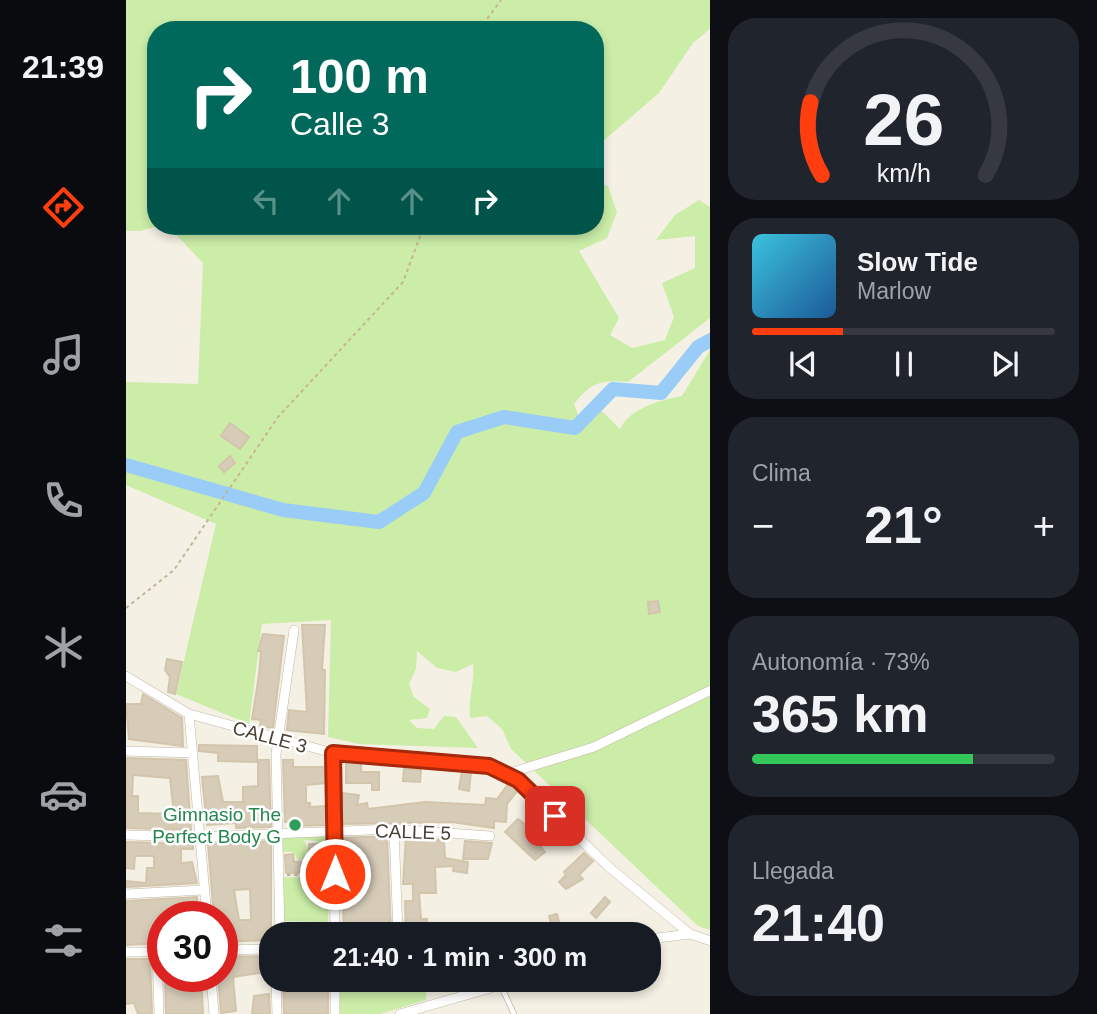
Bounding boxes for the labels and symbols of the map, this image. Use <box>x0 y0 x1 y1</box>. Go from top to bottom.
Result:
street label: CALLE 3 <box>231 717 309 757</box>
pin <box>525 786 585 846</box>
place label: Gimnasio The Perfect Body G <box>152 804 281 847</box>
marker: Gimnasio The Perfect Body G <box>287 817 303 833</box>
street label: CALLE 5 <box>375 820 451 844</box>
position arrow <box>298 837 372 911</box>
speed limit sign: 30 <box>147 901 238 992</box>

